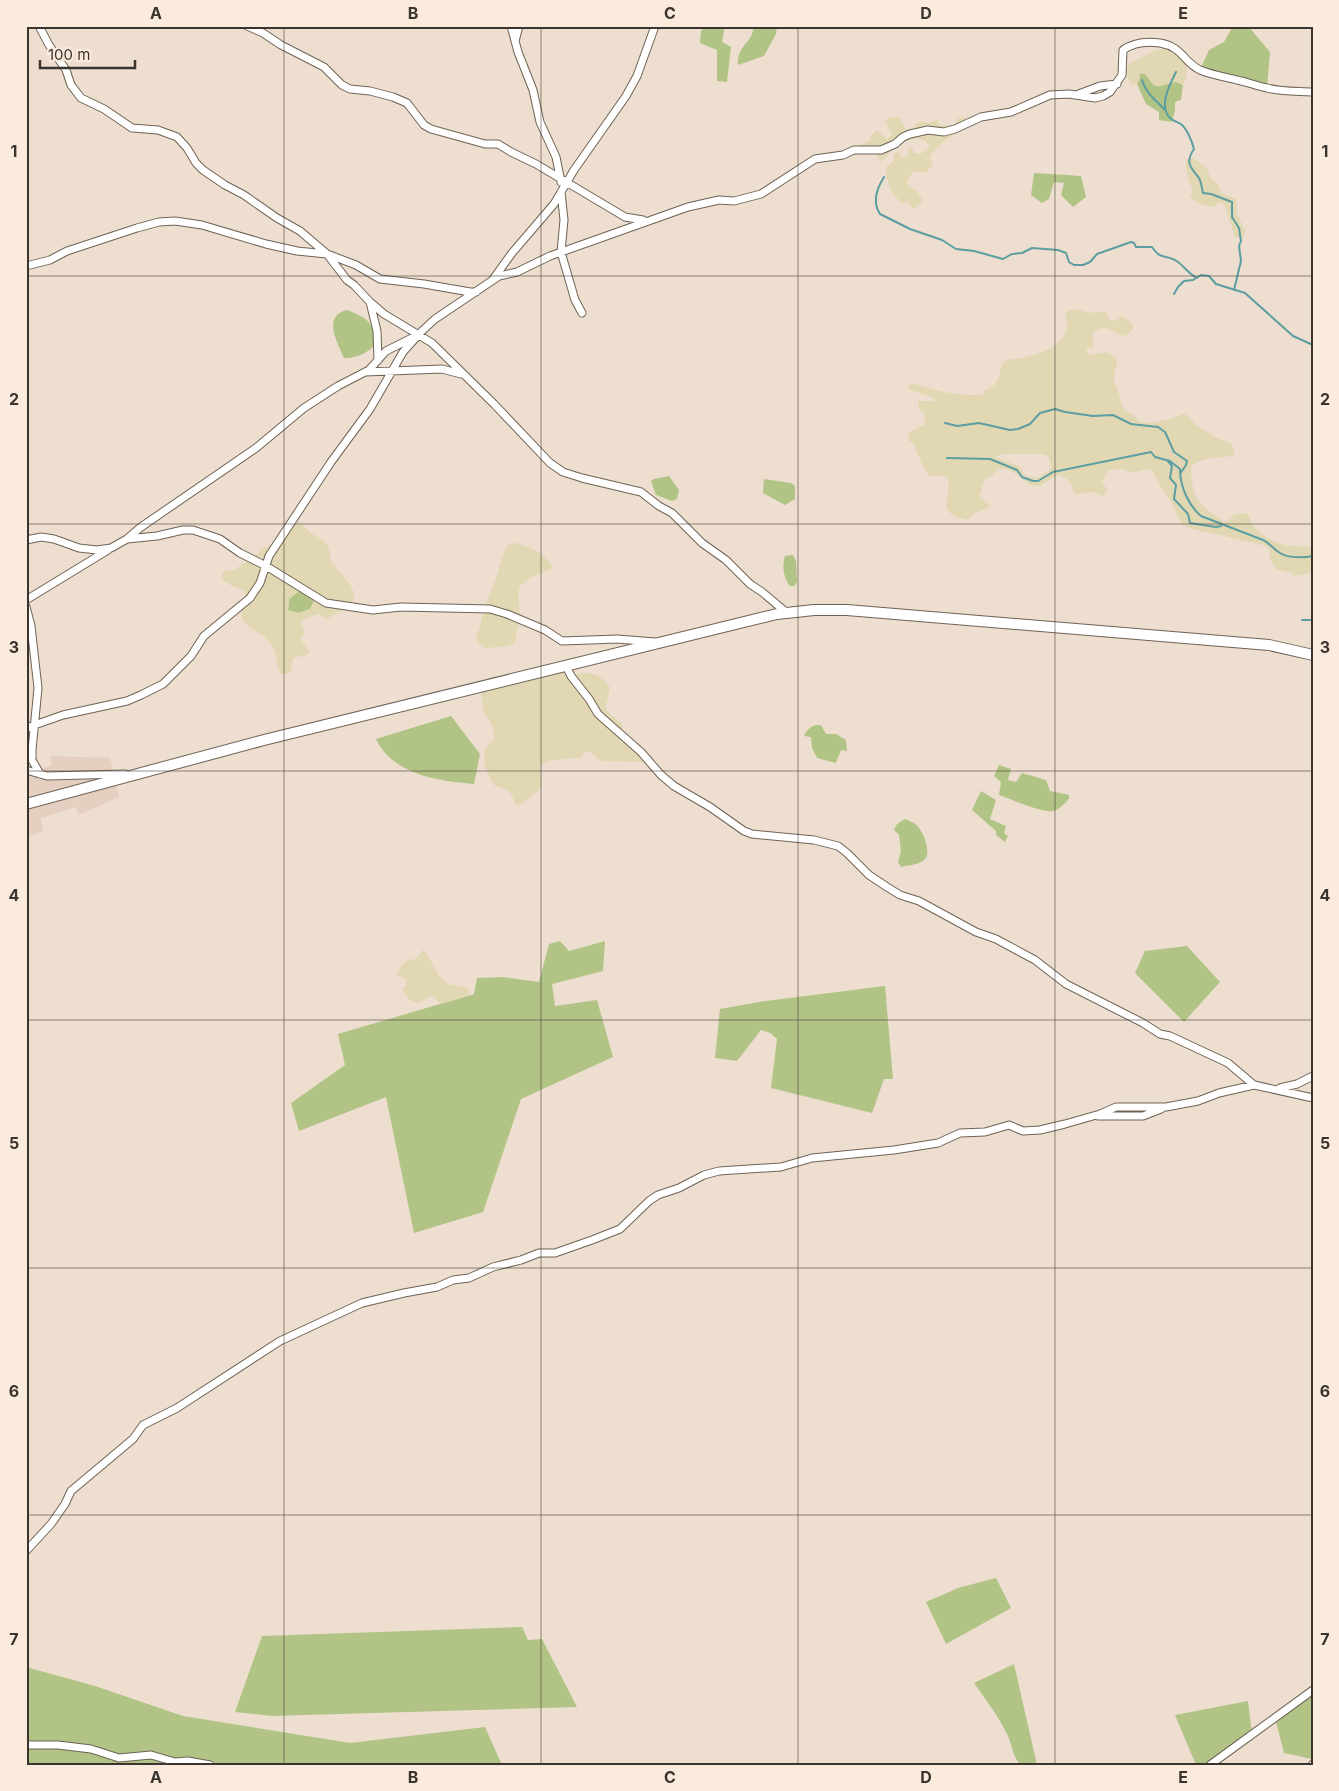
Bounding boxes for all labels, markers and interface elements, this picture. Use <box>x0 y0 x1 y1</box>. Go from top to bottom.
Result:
text: A <box>150 3 162 23</box>
text: B <box>408 3 418 23</box>
text: C <box>664 3 676 23</box>
text: D <box>920 3 932 23</box>
text: E <box>1178 3 1188 23</box>
scale bar <box>40 38 135 70</box>
text: 100 m <box>48 45 90 64</box>
text: 1 <box>11 141 17 161</box>
text: 1 <box>1322 141 1328 161</box>
text: 2 <box>9 389 19 409</box>
text: 2 <box>1320 389 1330 409</box>
text: 3 <box>9 637 19 657</box>
text: 3 <box>1320 637 1330 657</box>
text: 4 <box>9 885 20 905</box>
text: 4 <box>1320 885 1331 905</box>
text: 5 <box>9 1133 19 1153</box>
text: 5 <box>1320 1133 1330 1153</box>
text: 6 <box>9 1381 19 1401</box>
text: 6 <box>1320 1381 1330 1401</box>
text: 7 <box>9 1629 19 1649</box>
text: 7 <box>1320 1629 1330 1649</box>
text: A <box>150 1767 162 1787</box>
text: B <box>408 1767 418 1787</box>
text: C <box>664 1767 676 1787</box>
text: D <box>920 1767 932 1787</box>
text: E <box>1178 1767 1188 1787</box>

